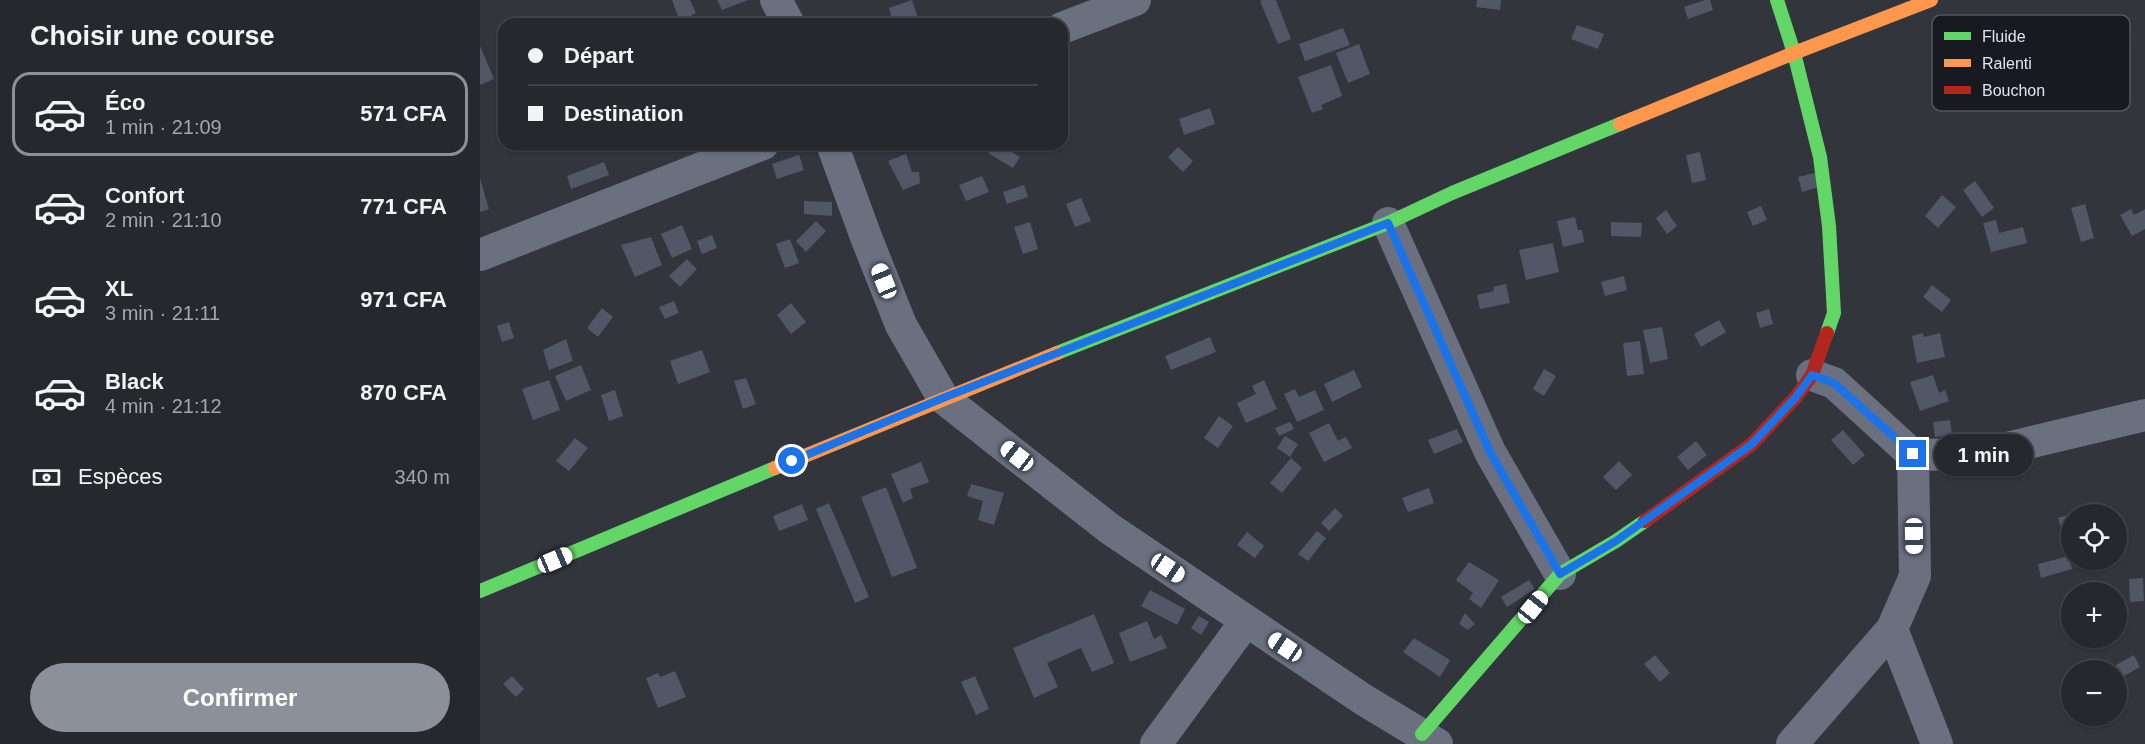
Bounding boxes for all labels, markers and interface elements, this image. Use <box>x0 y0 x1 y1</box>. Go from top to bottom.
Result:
legend <box>1932 15 2130 111</box>
text: Choisir une course <box>30 21 275 51</box>
text: Fluide <box>1982 28 2026 45</box>
text: Départ <box>564 43 634 68</box>
text: Ralenti <box>1982 55 2032 72</box>
text: Bouchon <box>1982 82 2045 99</box>
icon: car <box>33 87 87 141</box>
text: Éco <box>105 90 145 115</box>
text: 571 CFA <box>360 101 447 126</box>
text: Destination <box>564 101 684 126</box>
text: 1 min · 21:09 <box>105 116 222 138</box>
icon: car <box>33 180 87 234</box>
text: Confort <box>105 183 184 208</box>
text: 771 CFA <box>360 194 447 219</box>
text: 2 min · 21:10 <box>105 209 222 231</box>
car <box>869 261 899 301</box>
icon: car <box>33 273 87 327</box>
text: XL <box>105 276 133 301</box>
text: 971 CFA <box>360 287 447 312</box>
text: 3 min · 21:11 <box>105 302 220 324</box>
icon: car <box>33 366 87 420</box>
text: Black <box>105 369 164 394</box>
text: 870 CFA <box>360 380 447 405</box>
text: 4 min · 21:12 <box>105 395 222 417</box>
callout: 1 min <box>1934 433 2033 475</box>
car <box>997 438 1037 474</box>
route end <box>1899 440 1926 467</box>
text: 1 min <box>1957 444 2010 466</box>
route start <box>778 447 805 474</box>
icon: cash <box>30 461 63 494</box>
text: Espèces <box>78 464 162 489</box>
text: 340 m <box>394 466 450 488</box>
map controls <box>2061 504 2127 726</box>
button: locate <box>2061 504 2127 570</box>
car <box>1905 518 1923 554</box>
car <box>535 545 575 575</box>
car <box>1148 550 1188 586</box>
button: + <box>2061 582 2127 648</box>
car <box>1515 587 1551 627</box>
car <box>1265 629 1305 665</box>
button: − <box>2061 660 2127 726</box>
button: Confirmer <box>30 663 450 732</box>

